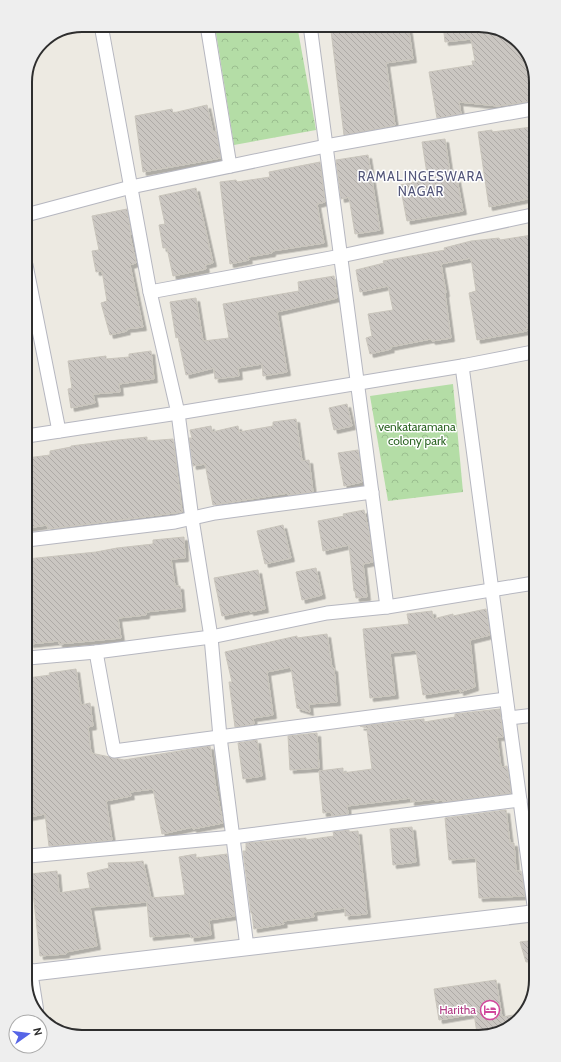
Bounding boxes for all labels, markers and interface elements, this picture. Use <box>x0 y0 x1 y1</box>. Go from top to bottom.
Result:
district label: RAMALINGESWARA NAGAR <box>358 168 484 199</box>
park label: venkataramana colony park <box>378 419 456 448</box>
hotel icon: Haritha <box>479 999 501 1021</box>
place label: Haritha <box>439 1002 476 1017</box>
north arrow <box>8 1014 48 1054</box>
text: N <box>30 1026 45 1037</box>

